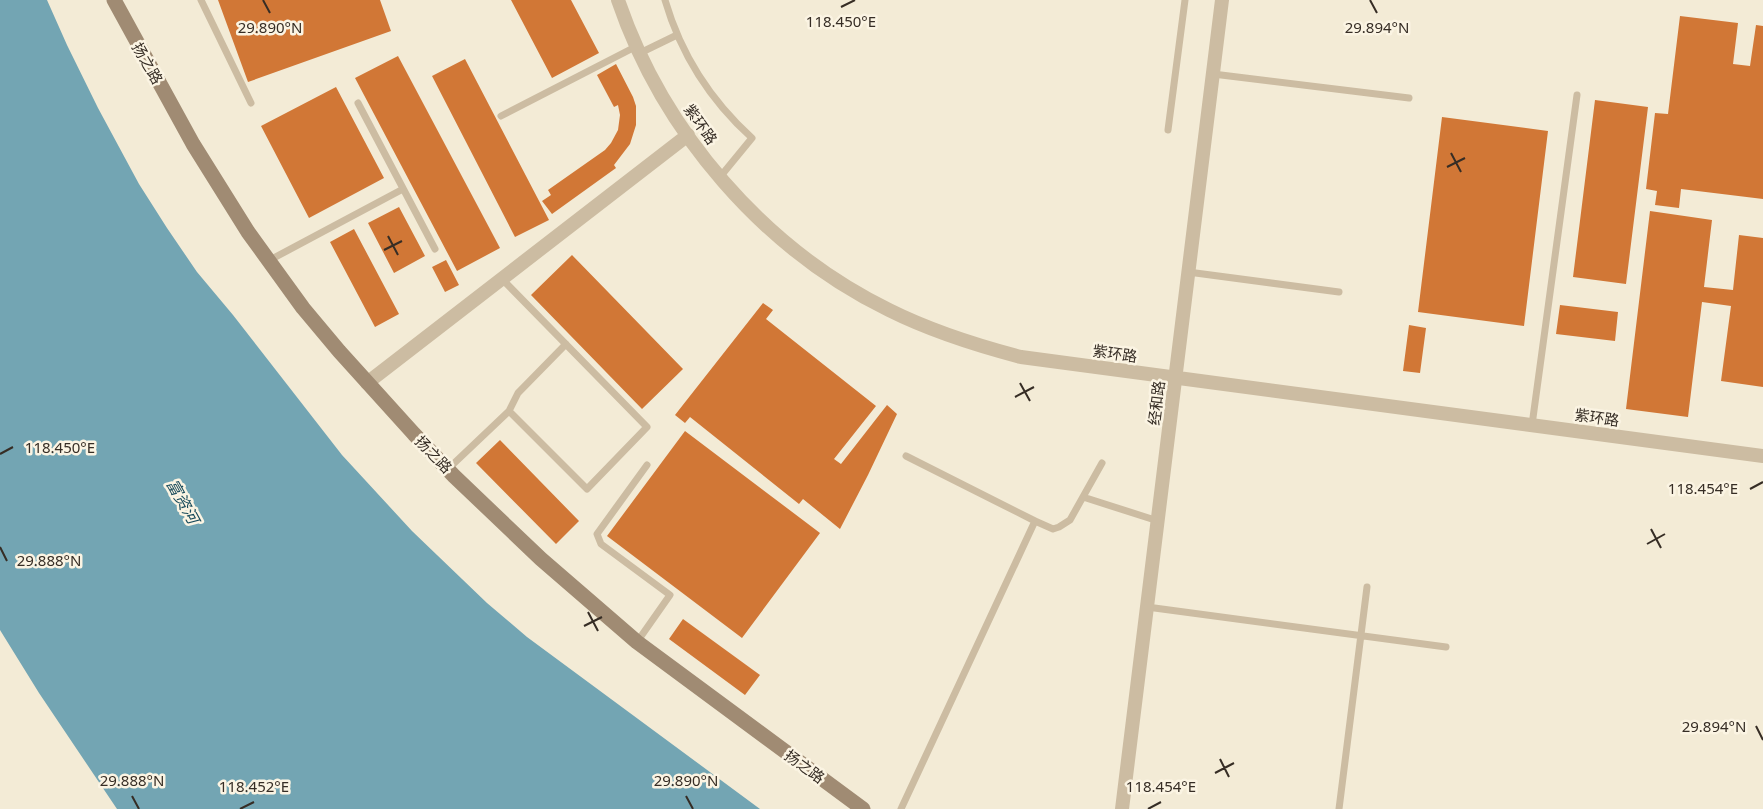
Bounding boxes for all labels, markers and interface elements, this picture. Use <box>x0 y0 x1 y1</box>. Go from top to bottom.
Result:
text: 118.450°E <box>806 11 876 31</box>
text: 29.890°N <box>238 17 302 37</box>
text: 29.894°N <box>1345 17 1409 37</box>
street label: 扬之路 <box>128 39 168 87</box>
street label: 紫环路 <box>680 100 722 148</box>
street label: 紫环路 <box>1091 340 1139 366</box>
street label: 经和路 <box>1143 379 1169 427</box>
street label: 紫环路 <box>1573 404 1621 430</box>
street label: 扬之路 <box>411 431 457 477</box>
text: 118.450°E <box>25 437 95 457</box>
water label: 富资河 <box>162 475 206 530</box>
text: 118.454°E <box>1668 478 1738 498</box>
text: 29.888°N <box>17 550 81 570</box>
text: 29.894°N <box>1682 716 1746 736</box>
street label: 扬之路 <box>781 745 829 787</box>
text: 29.888°N <box>100 770 164 790</box>
text: 29.890°N <box>654 770 718 790</box>
text: 118.452°E <box>219 776 289 796</box>
text: 118.454°E <box>1126 776 1196 796</box>

